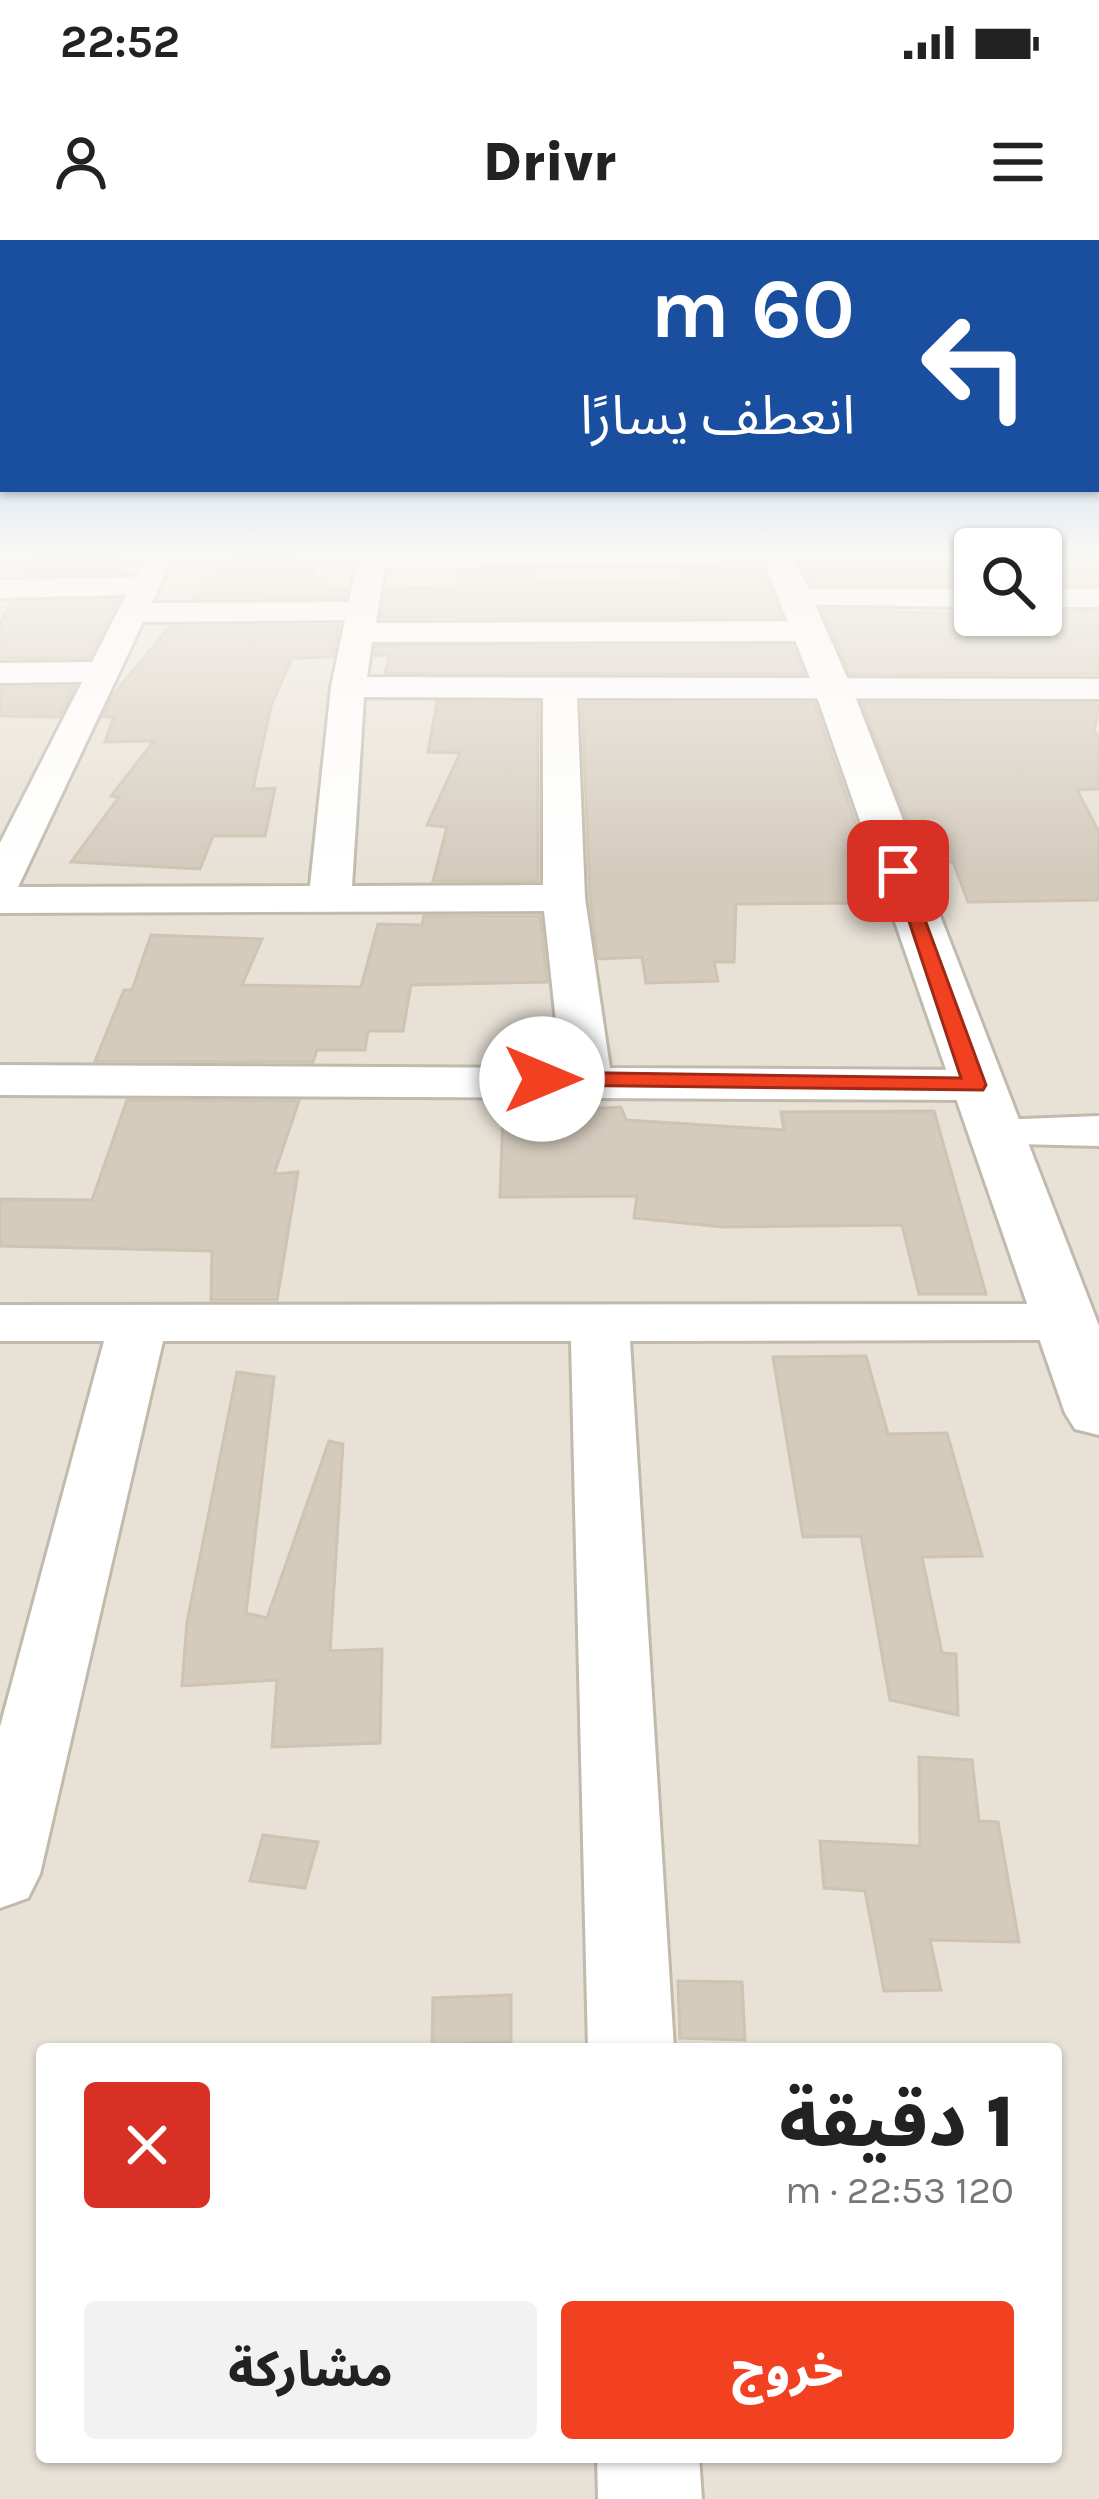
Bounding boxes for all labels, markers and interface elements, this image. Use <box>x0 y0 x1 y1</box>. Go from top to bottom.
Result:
text: 22:52 <box>60 16 180 68</box>
icon: person <box>48 129 114 195</box>
icon: menu <box>985 129 1051 195</box>
text: Drivr <box>483 130 616 194</box>
text: 60 m <box>650 260 855 358</box>
icon: left <box>897 288 1053 444</box>
text: انعطف يسارًا <box>580 384 855 448</box>
map controls <box>954 528 1062 636</box>
button: search <box>954 528 1062 636</box>
pin <box>847 820 949 922</box>
icon: arrive <box>865 838 931 904</box>
position arrow <box>479 1016 605 1142</box>
text: 1 دقيقة <box>779 2080 1014 2164</box>
button: close <box>84 2082 210 2208</box>
text: 120 m · 22:53 <box>785 2167 1014 2213</box>
button: مشاركة <box>84 2301 537 2439</box>
button: خروج <box>561 2301 1014 2439</box>

